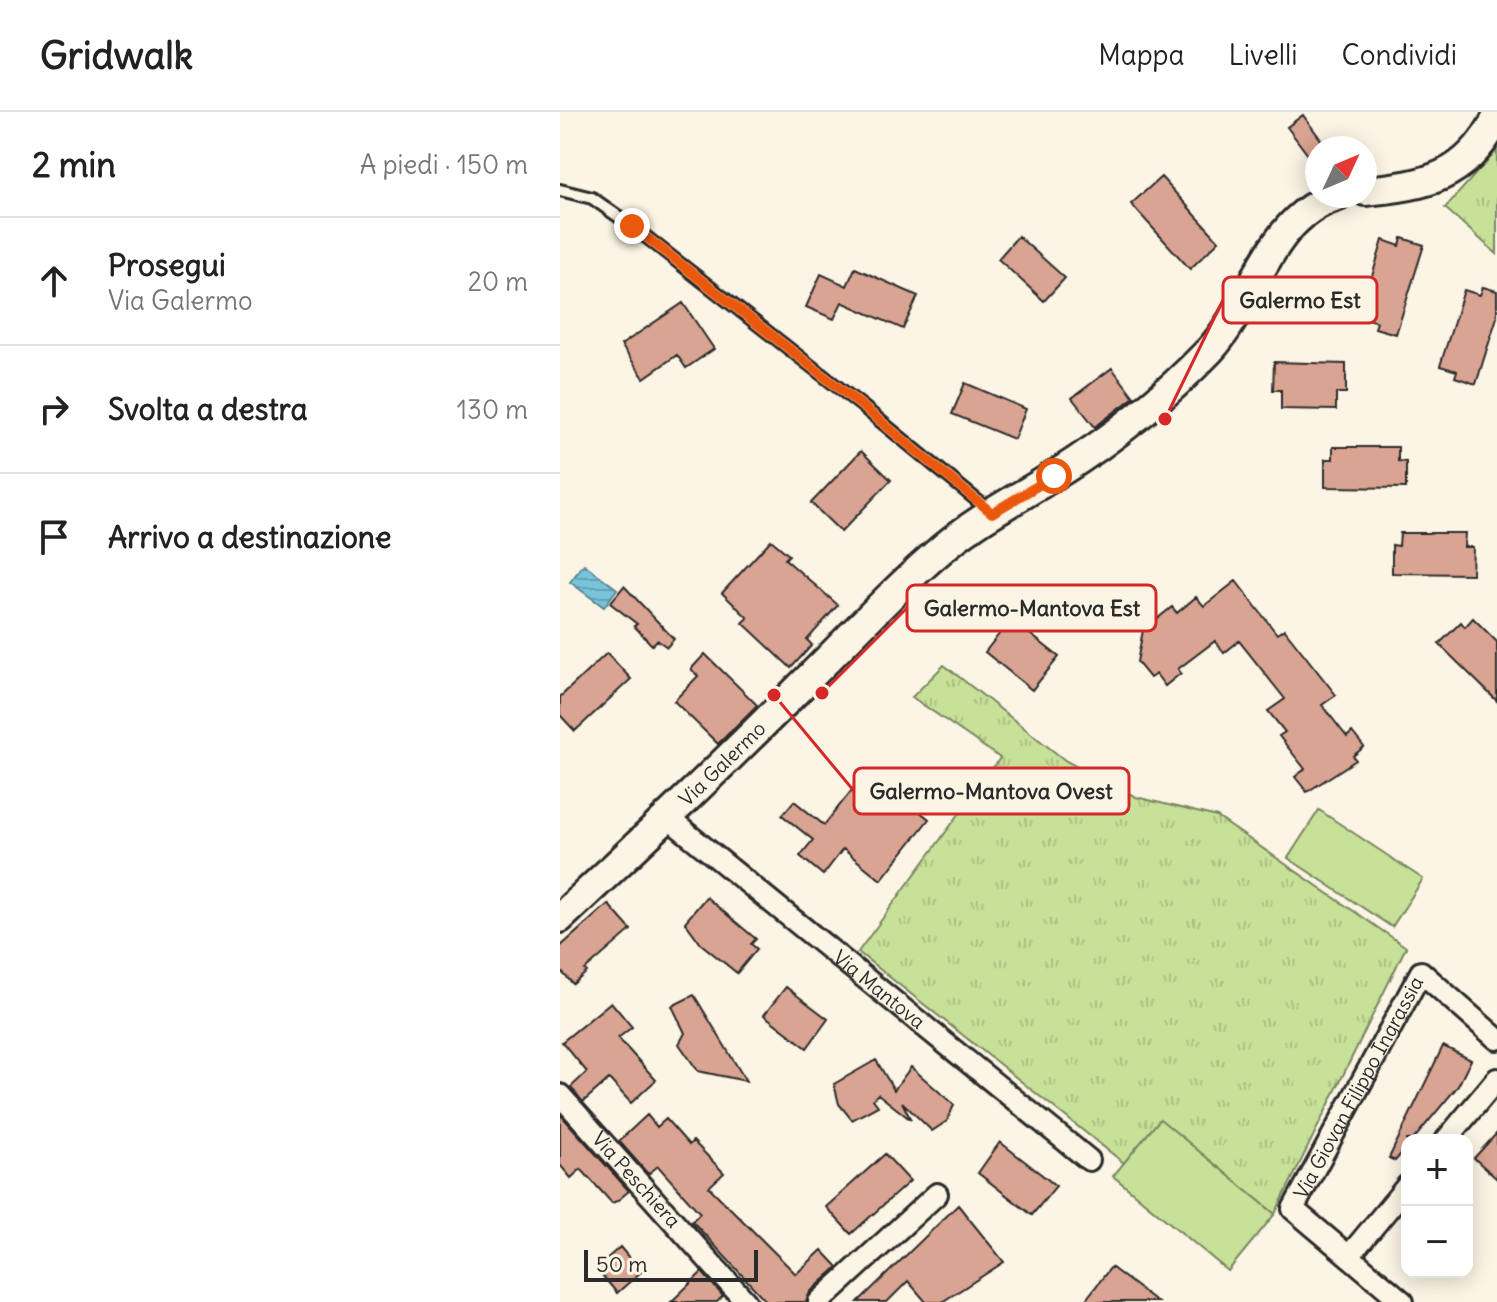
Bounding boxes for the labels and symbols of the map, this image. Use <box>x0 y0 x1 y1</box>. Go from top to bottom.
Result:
north arrow <box>1305 136 1377 208</box>
route end <box>614 208 650 244</box>
callout: Galermo Est <box>1223 277 1377 323</box>
text: Galermo Est <box>1239 286 1361 314</box>
route start <box>1036 458 1072 494</box>
callout: Galermo-Mantova Est <box>907 585 1156 631</box>
text: Galermo-Mantova Est <box>924 594 1141 622</box>
street label: Via Galermo <box>673 716 771 811</box>
callout: Galermo-Mantova Ovest <box>854 768 1129 814</box>
text: Galermo-Mantova Ovest <box>869 777 1113 805</box>
street label: Via Mantova <box>828 944 930 1034</box>
street label: Via Giovan Filippo Ingrassia <box>1288 972 1428 1203</box>
street label: Via Peschiera <box>587 1126 686 1233</box>
scale bar <box>584 1246 758 1282</box>

